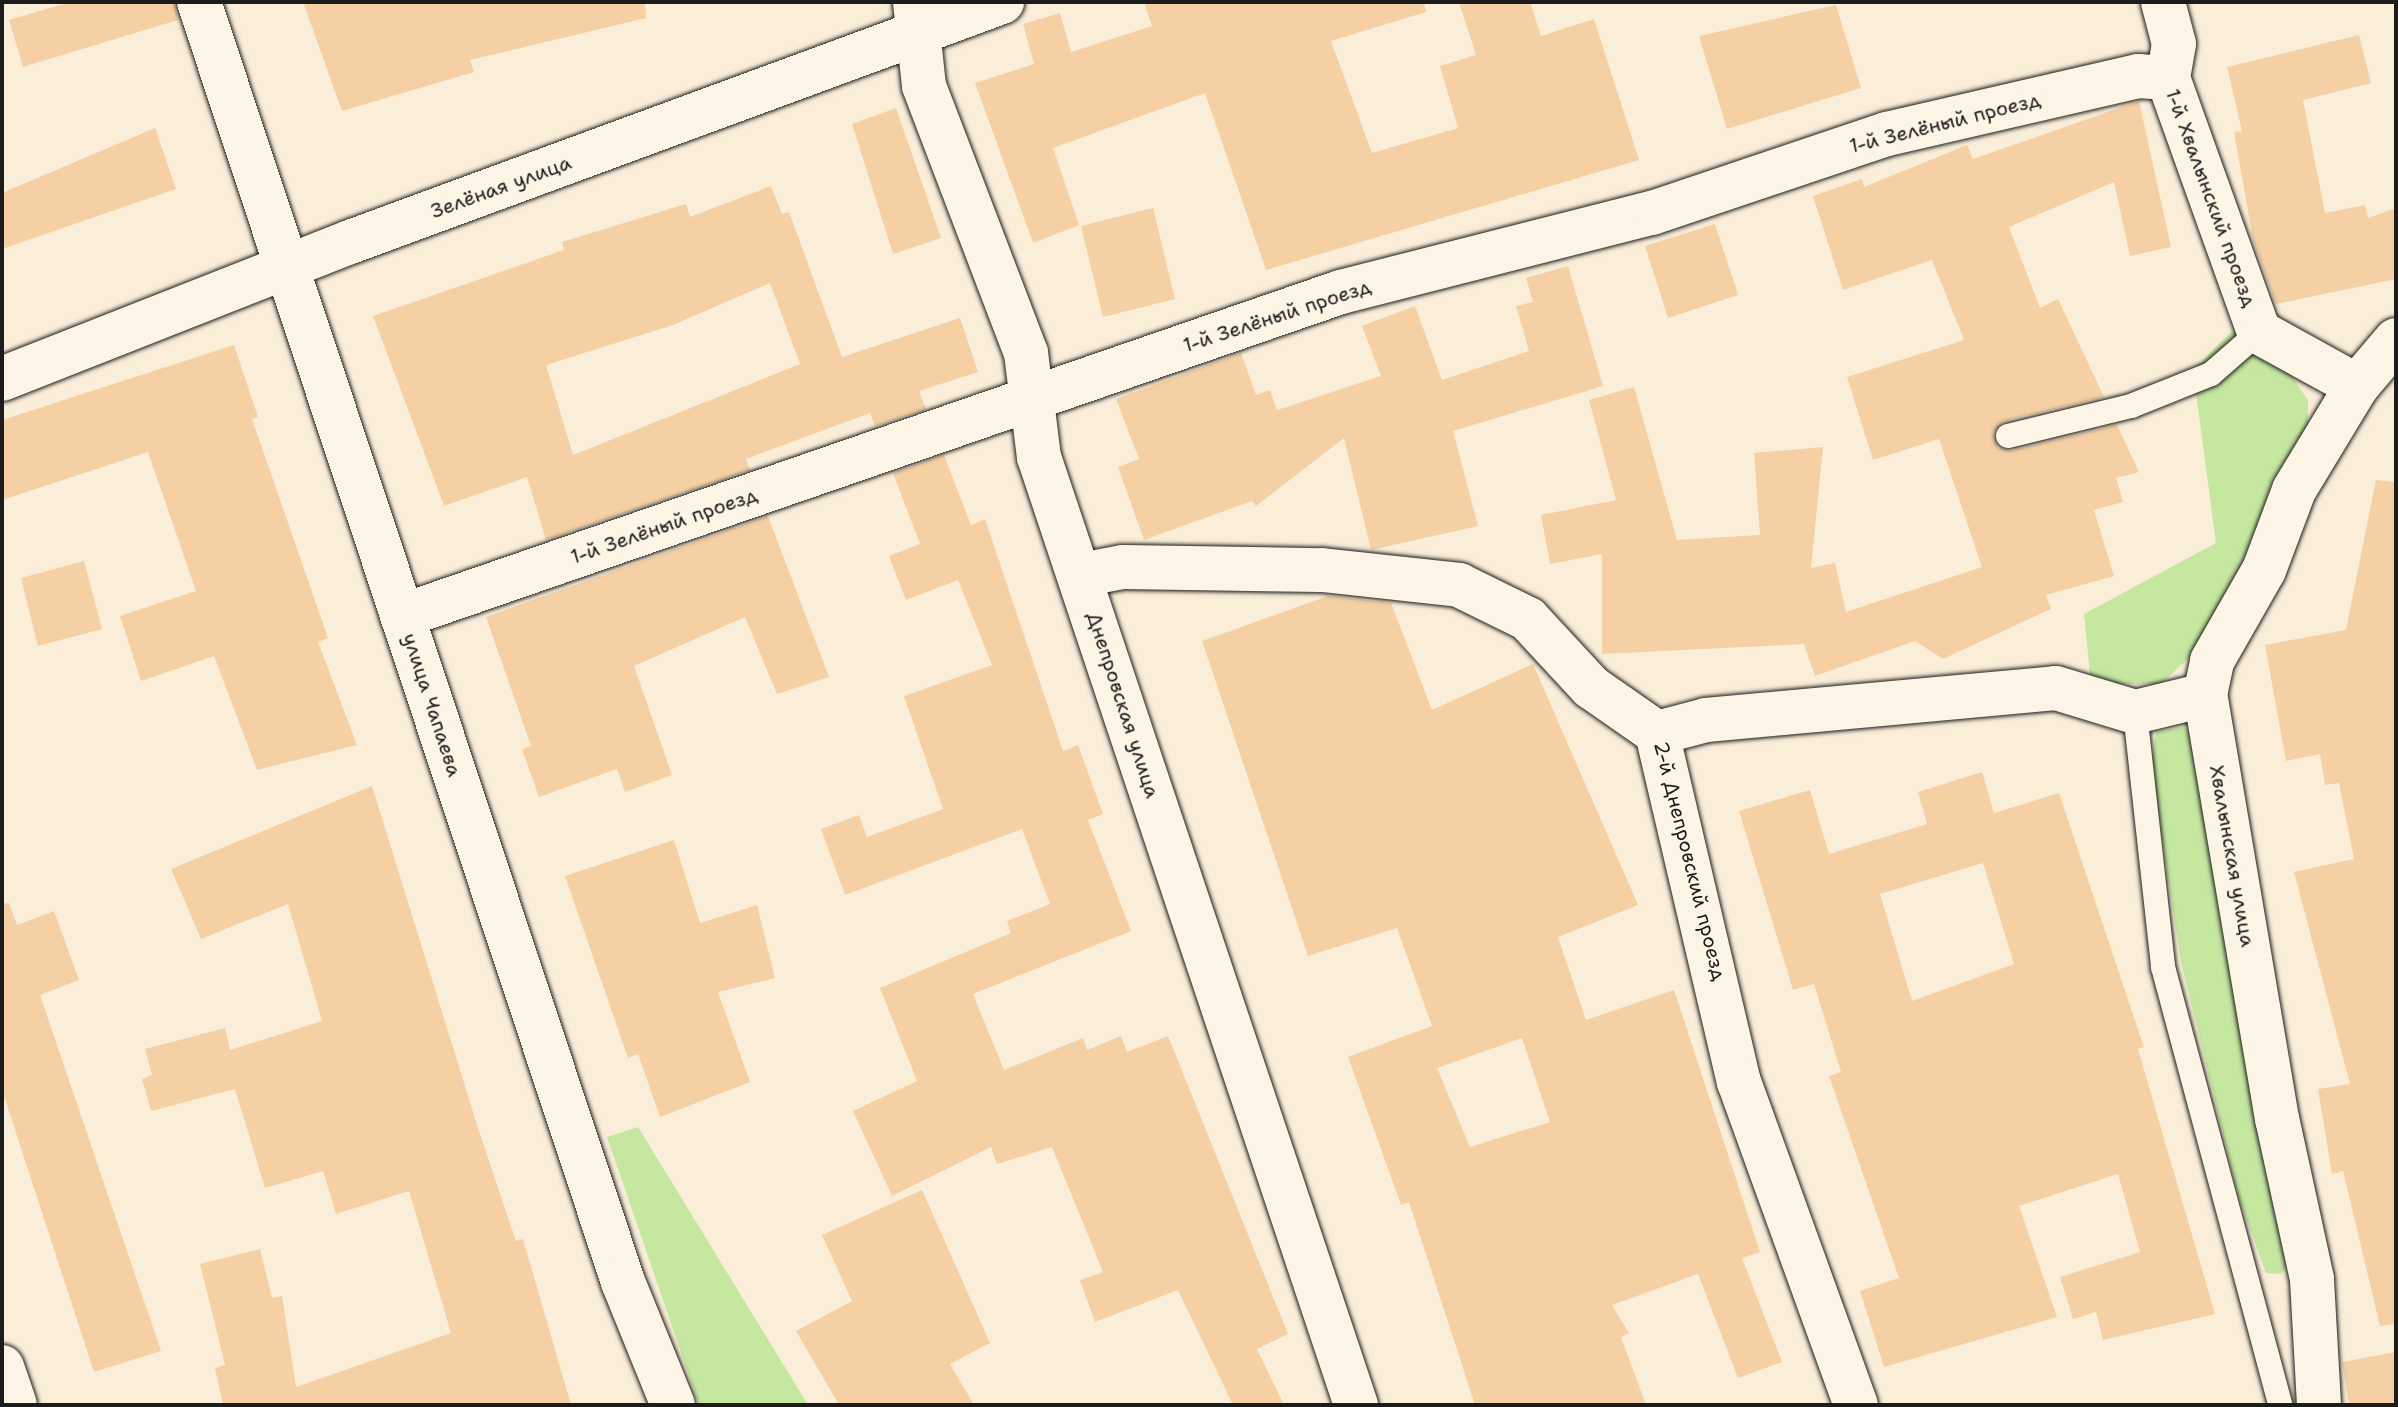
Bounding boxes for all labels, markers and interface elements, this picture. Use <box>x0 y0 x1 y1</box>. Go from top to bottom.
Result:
street label: 1-й Хвалынский проезд <box>2160 86 2262 310</box>
street label: 1-й Зелёный проезд <box>1847 88 2043 158</box>
street label: Зелёная улица <box>428 150 574 224</box>
street label: 1-й Зелёный проезд <box>1180 274 1374 358</box>
street label: 1-й Зелёный проезд <box>567 483 761 569</box>
street label: Днепровская улица <box>1082 609 1164 801</box>
street label: улица Чапаева <box>397 630 467 780</box>
street label: 2-й Днепровский проезд <box>1649 739 1731 983</box>
street label: Хвалынская улица <box>2204 763 2260 949</box>

